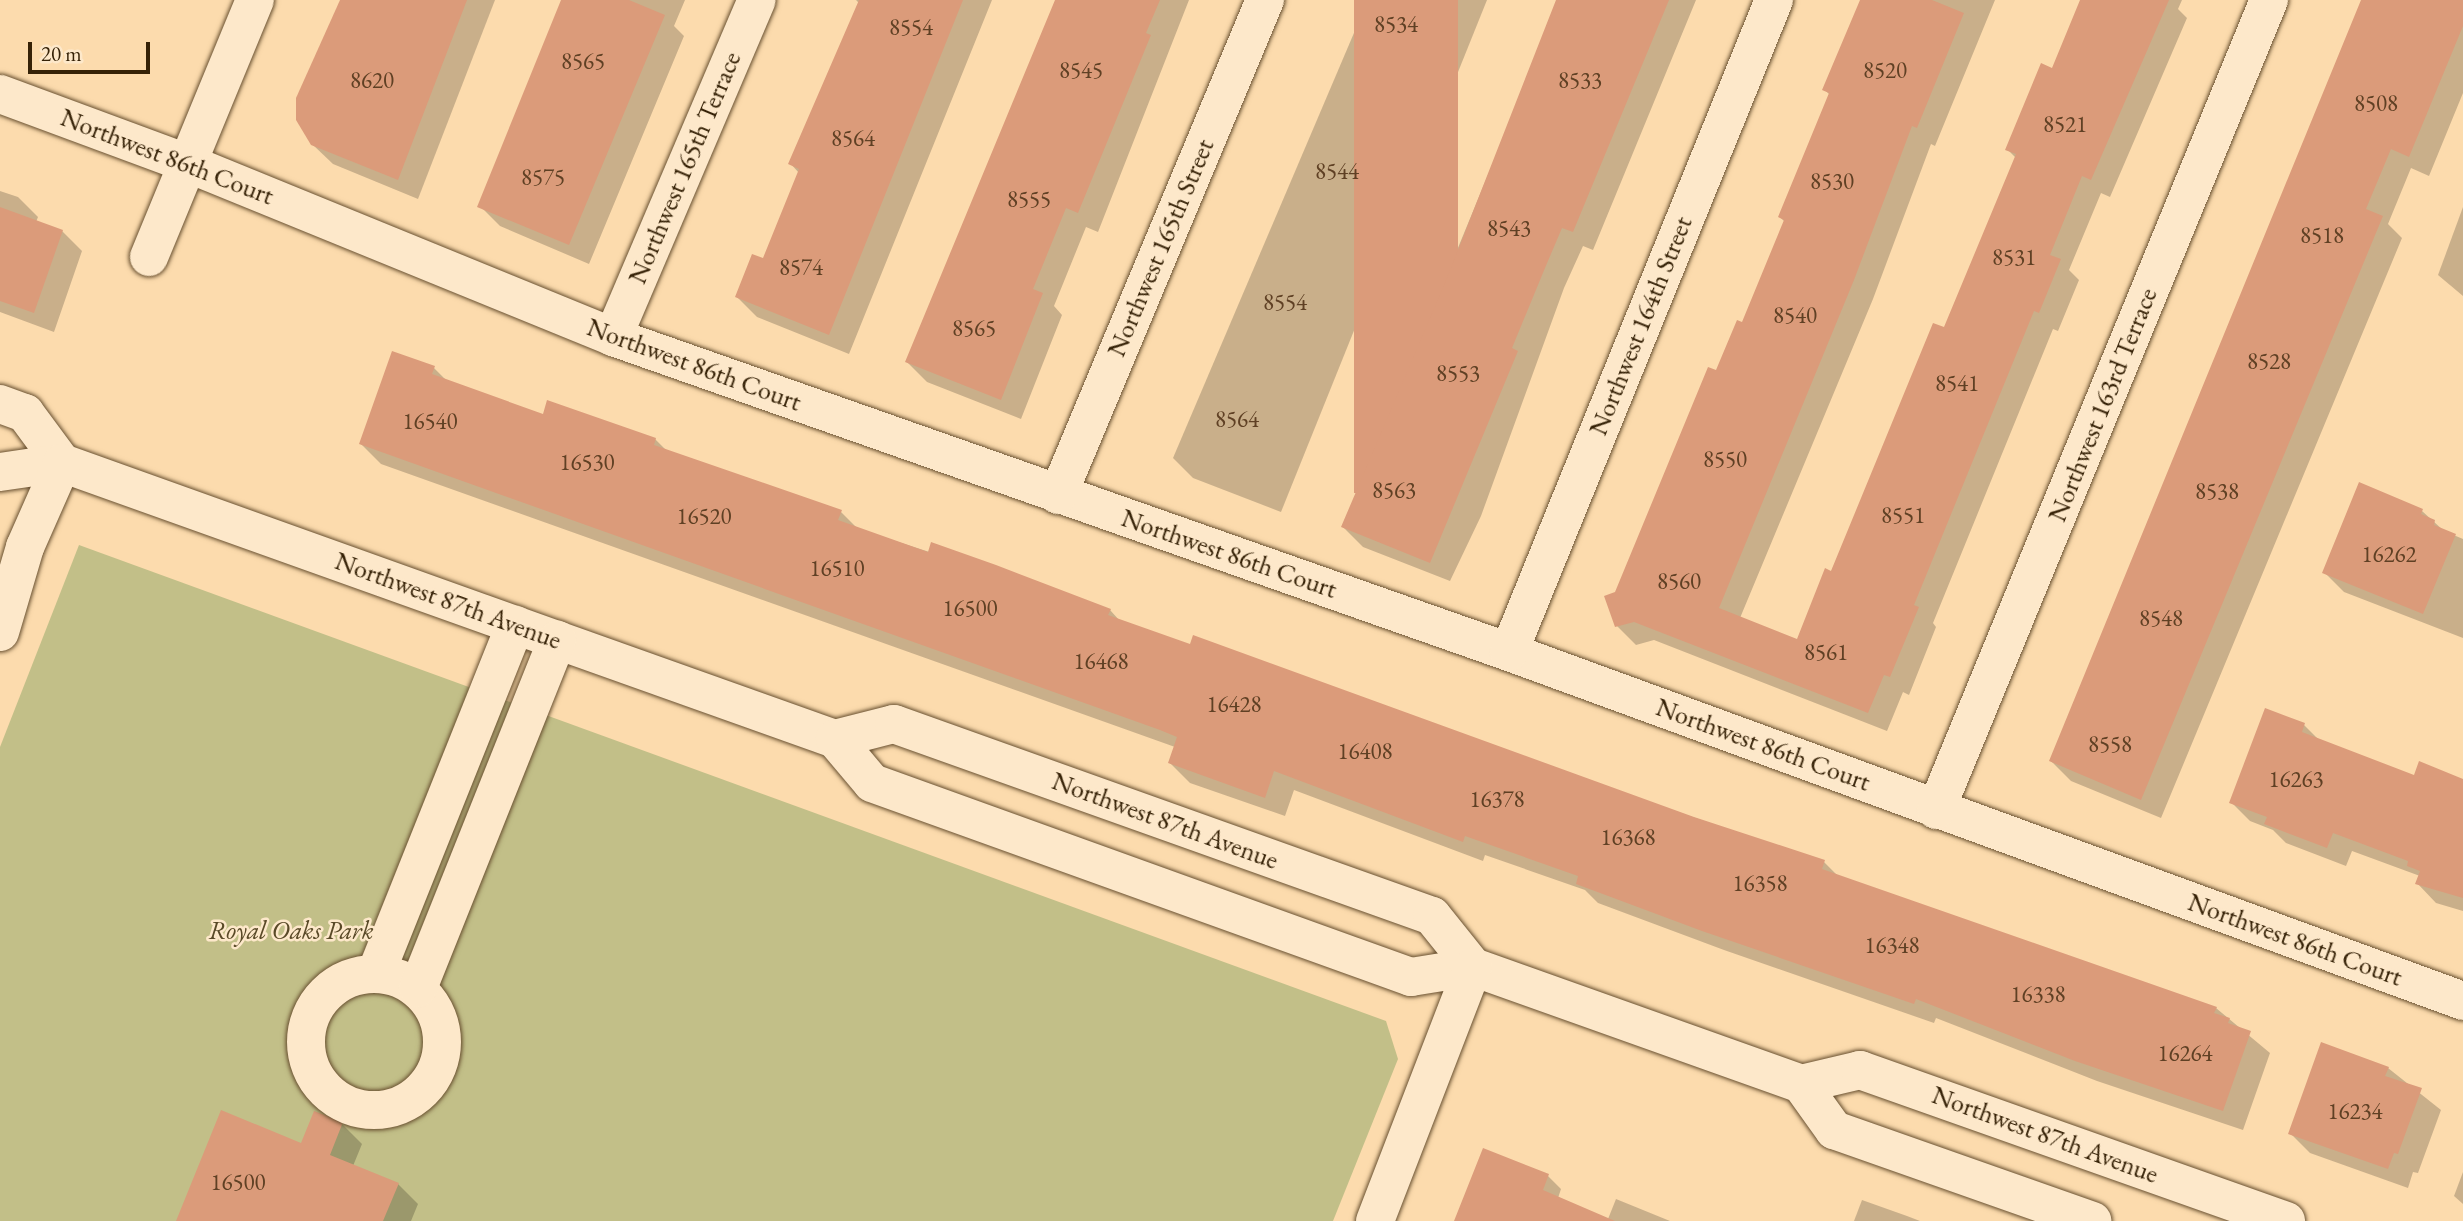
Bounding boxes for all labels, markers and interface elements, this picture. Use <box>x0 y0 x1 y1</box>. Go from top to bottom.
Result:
house number: 8534 <box>1374 10 1418 38</box>
house number: 8554 <box>889 13 933 41</box>
scale bar <box>32 28 154 72</box>
text: 20 m <box>41 40 82 67</box>
house number: 8565 <box>561 47 605 75</box>
street label: Northwest 165th Terrace <box>622 47 748 289</box>
house number: 8545 <box>1059 56 1103 84</box>
house number: 8520 <box>1863 56 1907 84</box>
house number: 8620 <box>350 66 394 94</box>
house number: 8533 <box>1558 66 1602 94</box>
house number: 8508 <box>2354 89 2398 117</box>
street label: Northwest 86th Court <box>56 102 278 212</box>
house number: 8521 <box>2043 110 2087 138</box>
house number: 8564 <box>831 124 875 152</box>
street label: Northwest 165th Street <box>1101 134 1221 362</box>
house number: 8544 <box>1315 157 1359 185</box>
house number: 8575 <box>521 163 565 191</box>
house number: 8530 <box>1810 167 1854 195</box>
house number: 8555 <box>1007 185 1051 213</box>
street label: Northwest 164th Street <box>1583 212 1699 440</box>
house number: 8543 <box>1487 214 1531 242</box>
house number: 8518 <box>2300 221 2344 249</box>
house number: 8531 <box>1992 243 2036 271</box>
house number: 8574 <box>779 253 823 281</box>
street label: Northwest 163rd Terrace <box>2042 284 2164 526</box>
house number: 8554 <box>1263 288 1307 316</box>
house number: 8540 <box>1773 301 1817 329</box>
street label: Northwest 86th Court <box>583 312 805 418</box>
house number: 8565 <box>952 314 996 342</box>
house number: 8528 <box>2247 347 2291 375</box>
house number: 8553 <box>1436 359 1480 387</box>
house number: 8541 <box>1935 369 1979 397</box>
house number: 8564 <box>1215 405 1259 433</box>
house number: 16540 <box>402 407 458 435</box>
house number: 8550 <box>1703 445 1747 473</box>
house number: 16530 <box>559 448 615 476</box>
house number: 8563 <box>1372 476 1416 504</box>
house number: 8538 <box>2195 477 2239 505</box>
house number: 8551 <box>1881 501 1925 529</box>
house number: 16520 <box>676 502 732 530</box>
street label: Northwest 86th Court <box>1117 503 1341 605</box>
house number: 16262 <box>2361 540 2417 568</box>
street label: Northwest 87th Avenue <box>331 546 565 656</box>
house number: 16510 <box>809 554 865 582</box>
house number: 8560 <box>1657 567 1701 595</box>
house number: 16500 <box>942 594 998 622</box>
house number: 8548 <box>2139 604 2183 632</box>
house number: 8561 <box>1804 638 1848 666</box>
house number: 16468 <box>1073 647 1129 675</box>
house number: 16428 <box>1206 690 1262 718</box>
street label: Northwest 86th Court <box>1652 692 1874 798</box>
house number: 8558 <box>2088 730 2132 758</box>
house number: 16408 <box>1337 737 1393 765</box>
house number: 16263 <box>2268 765 2324 793</box>
street label: Northwest 87th Avenue <box>1048 766 1282 876</box>
house number: 16378 <box>1469 785 1525 813</box>
house number: 16368 <box>1600 823 1656 851</box>
house number: 16358 <box>1732 869 1788 897</box>
street label: Northwest 86th Court <box>2184 887 2406 993</box>
park label: Royal Oaks Park <box>208 915 374 947</box>
house number: 16348 <box>1864 931 1920 959</box>
house number: 16338 <box>2010 980 2066 1008</box>
house number: 16264 <box>2157 1039 2213 1067</box>
street label: Northwest 87th Avenue <box>1928 1080 2162 1190</box>
house number: 16234 <box>2327 1097 2383 1125</box>
house number: 16500 <box>210 1168 266 1196</box>

